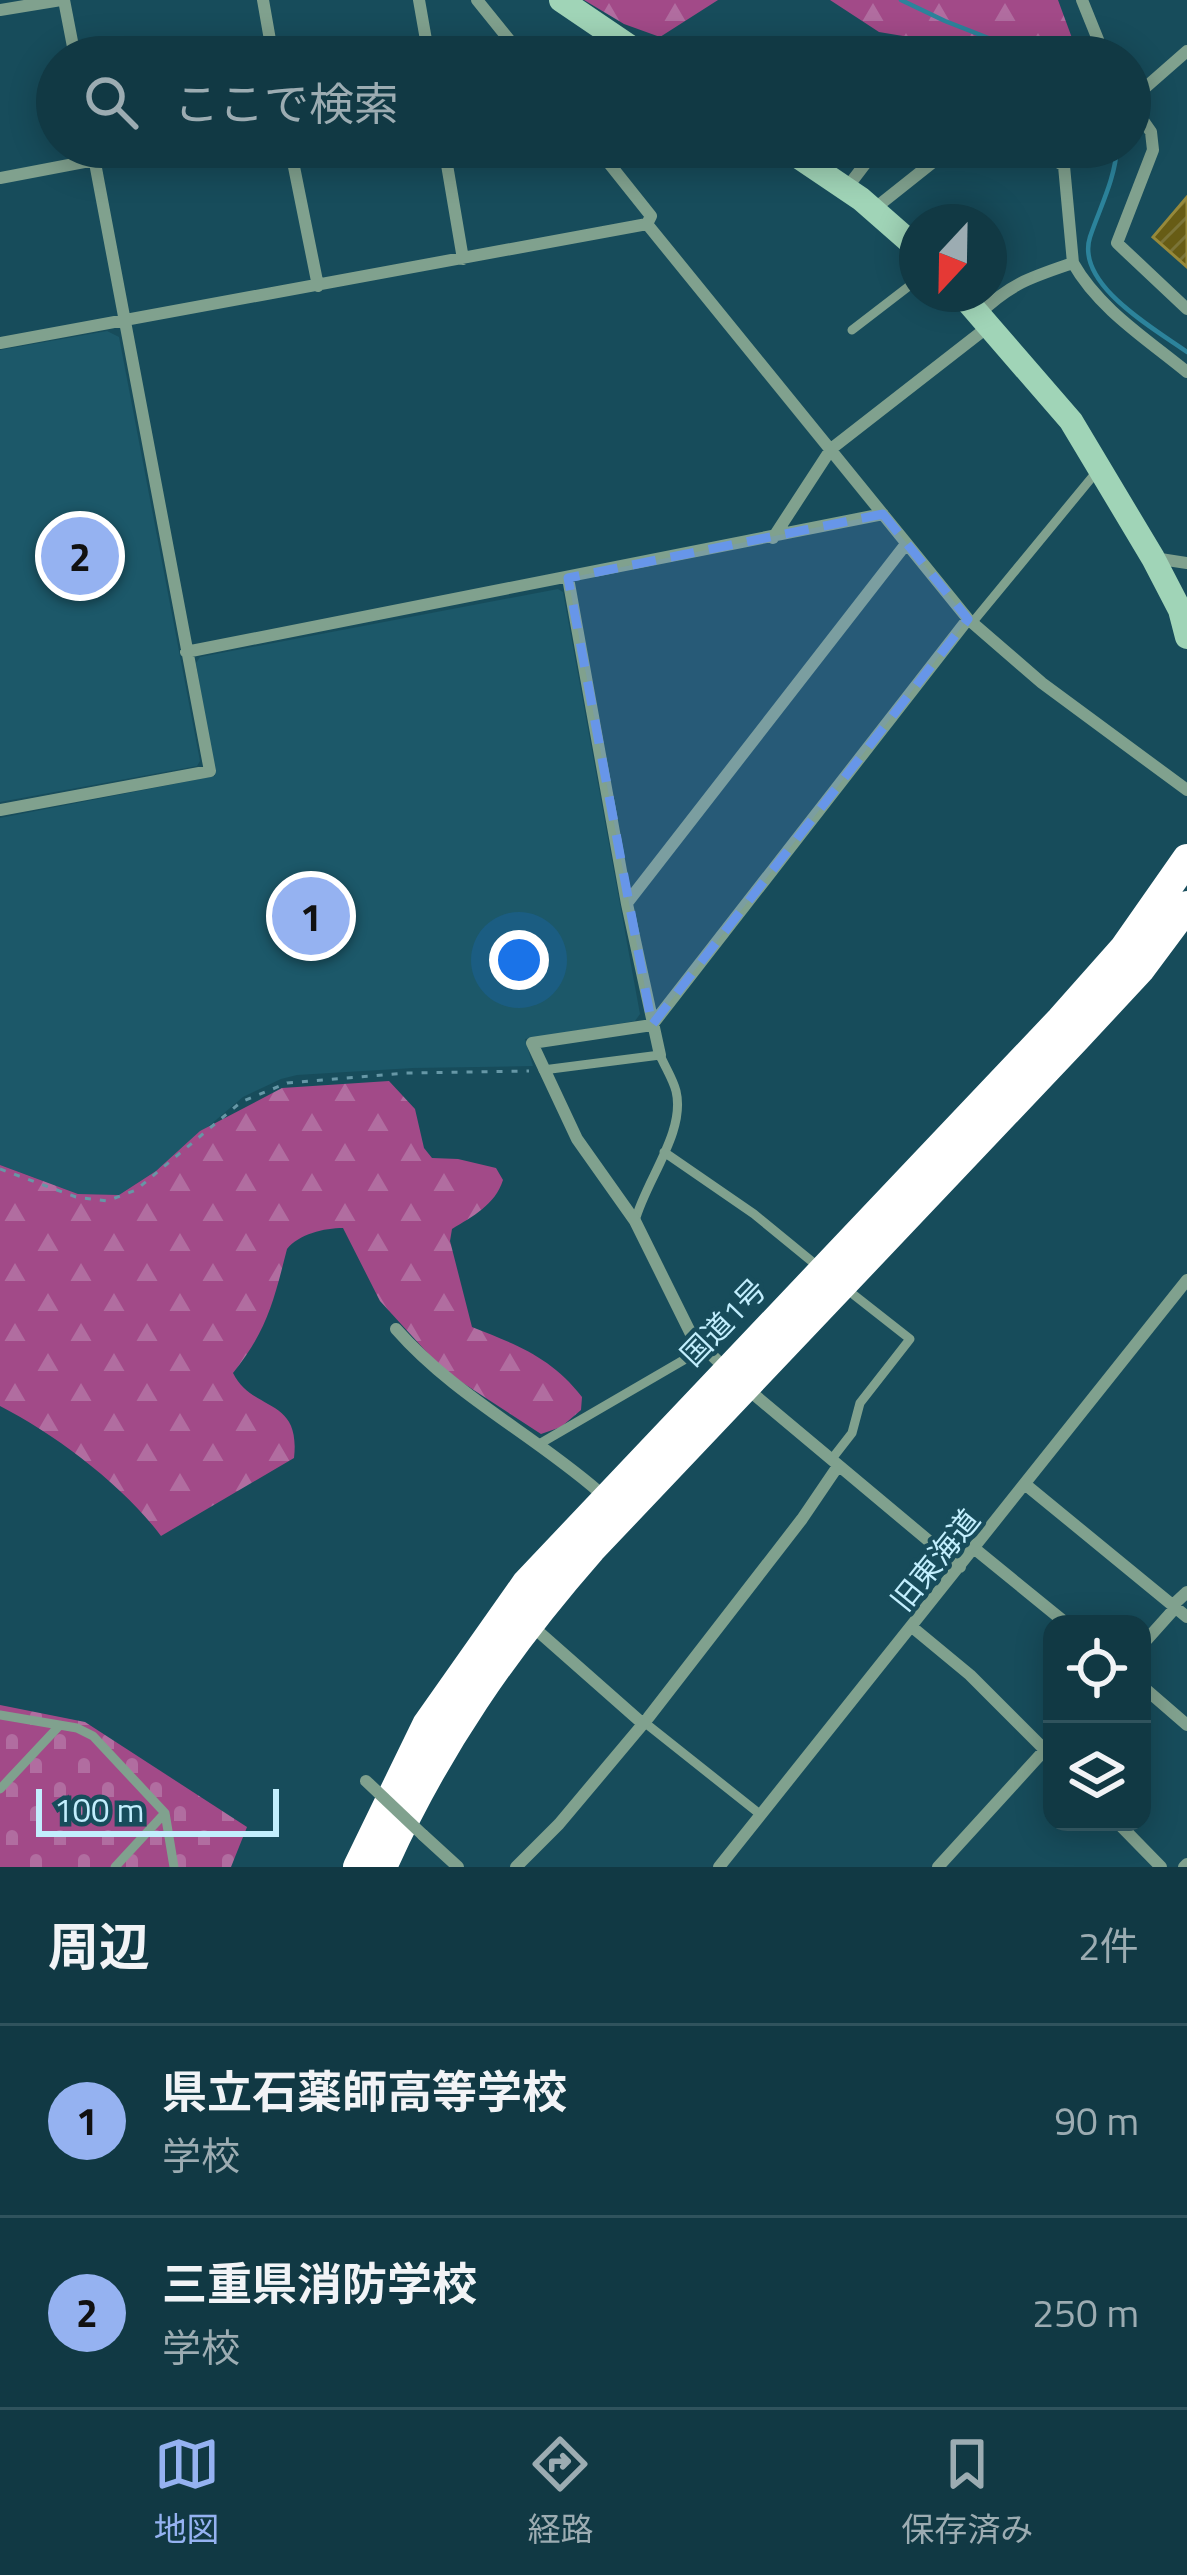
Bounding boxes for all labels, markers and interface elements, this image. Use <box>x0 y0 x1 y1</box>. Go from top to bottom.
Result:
search box <box>36 36 1151 168</box>
icon: search <box>78 69 144 135</box>
text: ここで検索 <box>174 69 399 137</box>
north arrow <box>899 204 1007 312</box>
pin: 2 <box>41 511 119 601</box>
pin: 1 <box>272 871 350 961</box>
your location <box>489 930 549 990</box>
street label: 国道1号 <box>669 1268 777 1376</box>
street label: 旧東海道 <box>879 1499 991 1621</box>
map controls <box>1043 1615 1151 1831</box>
button: locate <box>1043 1615 1151 1723</box>
button: layers <box>1043 1723 1151 1831</box>
scale bar <box>36 1783 279 1836</box>
text: 100 m <box>54 1785 144 1835</box>
text: 周辺 <box>48 1907 150 1985</box>
text: 2件 <box>1078 1916 1139 1975</box>
text: 県立石薬師高等学校 <box>162 2057 567 2125</box>
text: 1 <box>76 2091 98 2150</box>
text: 90 m <box>1054 2091 1139 2150</box>
text: 学校 <box>162 2126 240 2185</box>
text: 三重県消防学校 <box>162 2249 477 2317</box>
text: 2 <box>76 2283 98 2342</box>
text: 250 m <box>1032 2283 1139 2342</box>
text: 学校 <box>162 2318 240 2377</box>
tab: 地図 <box>154 2431 220 2554</box>
tab: 経路 <box>527 2431 593 2554</box>
tab: 保存済み <box>901 2431 1033 2554</box>

